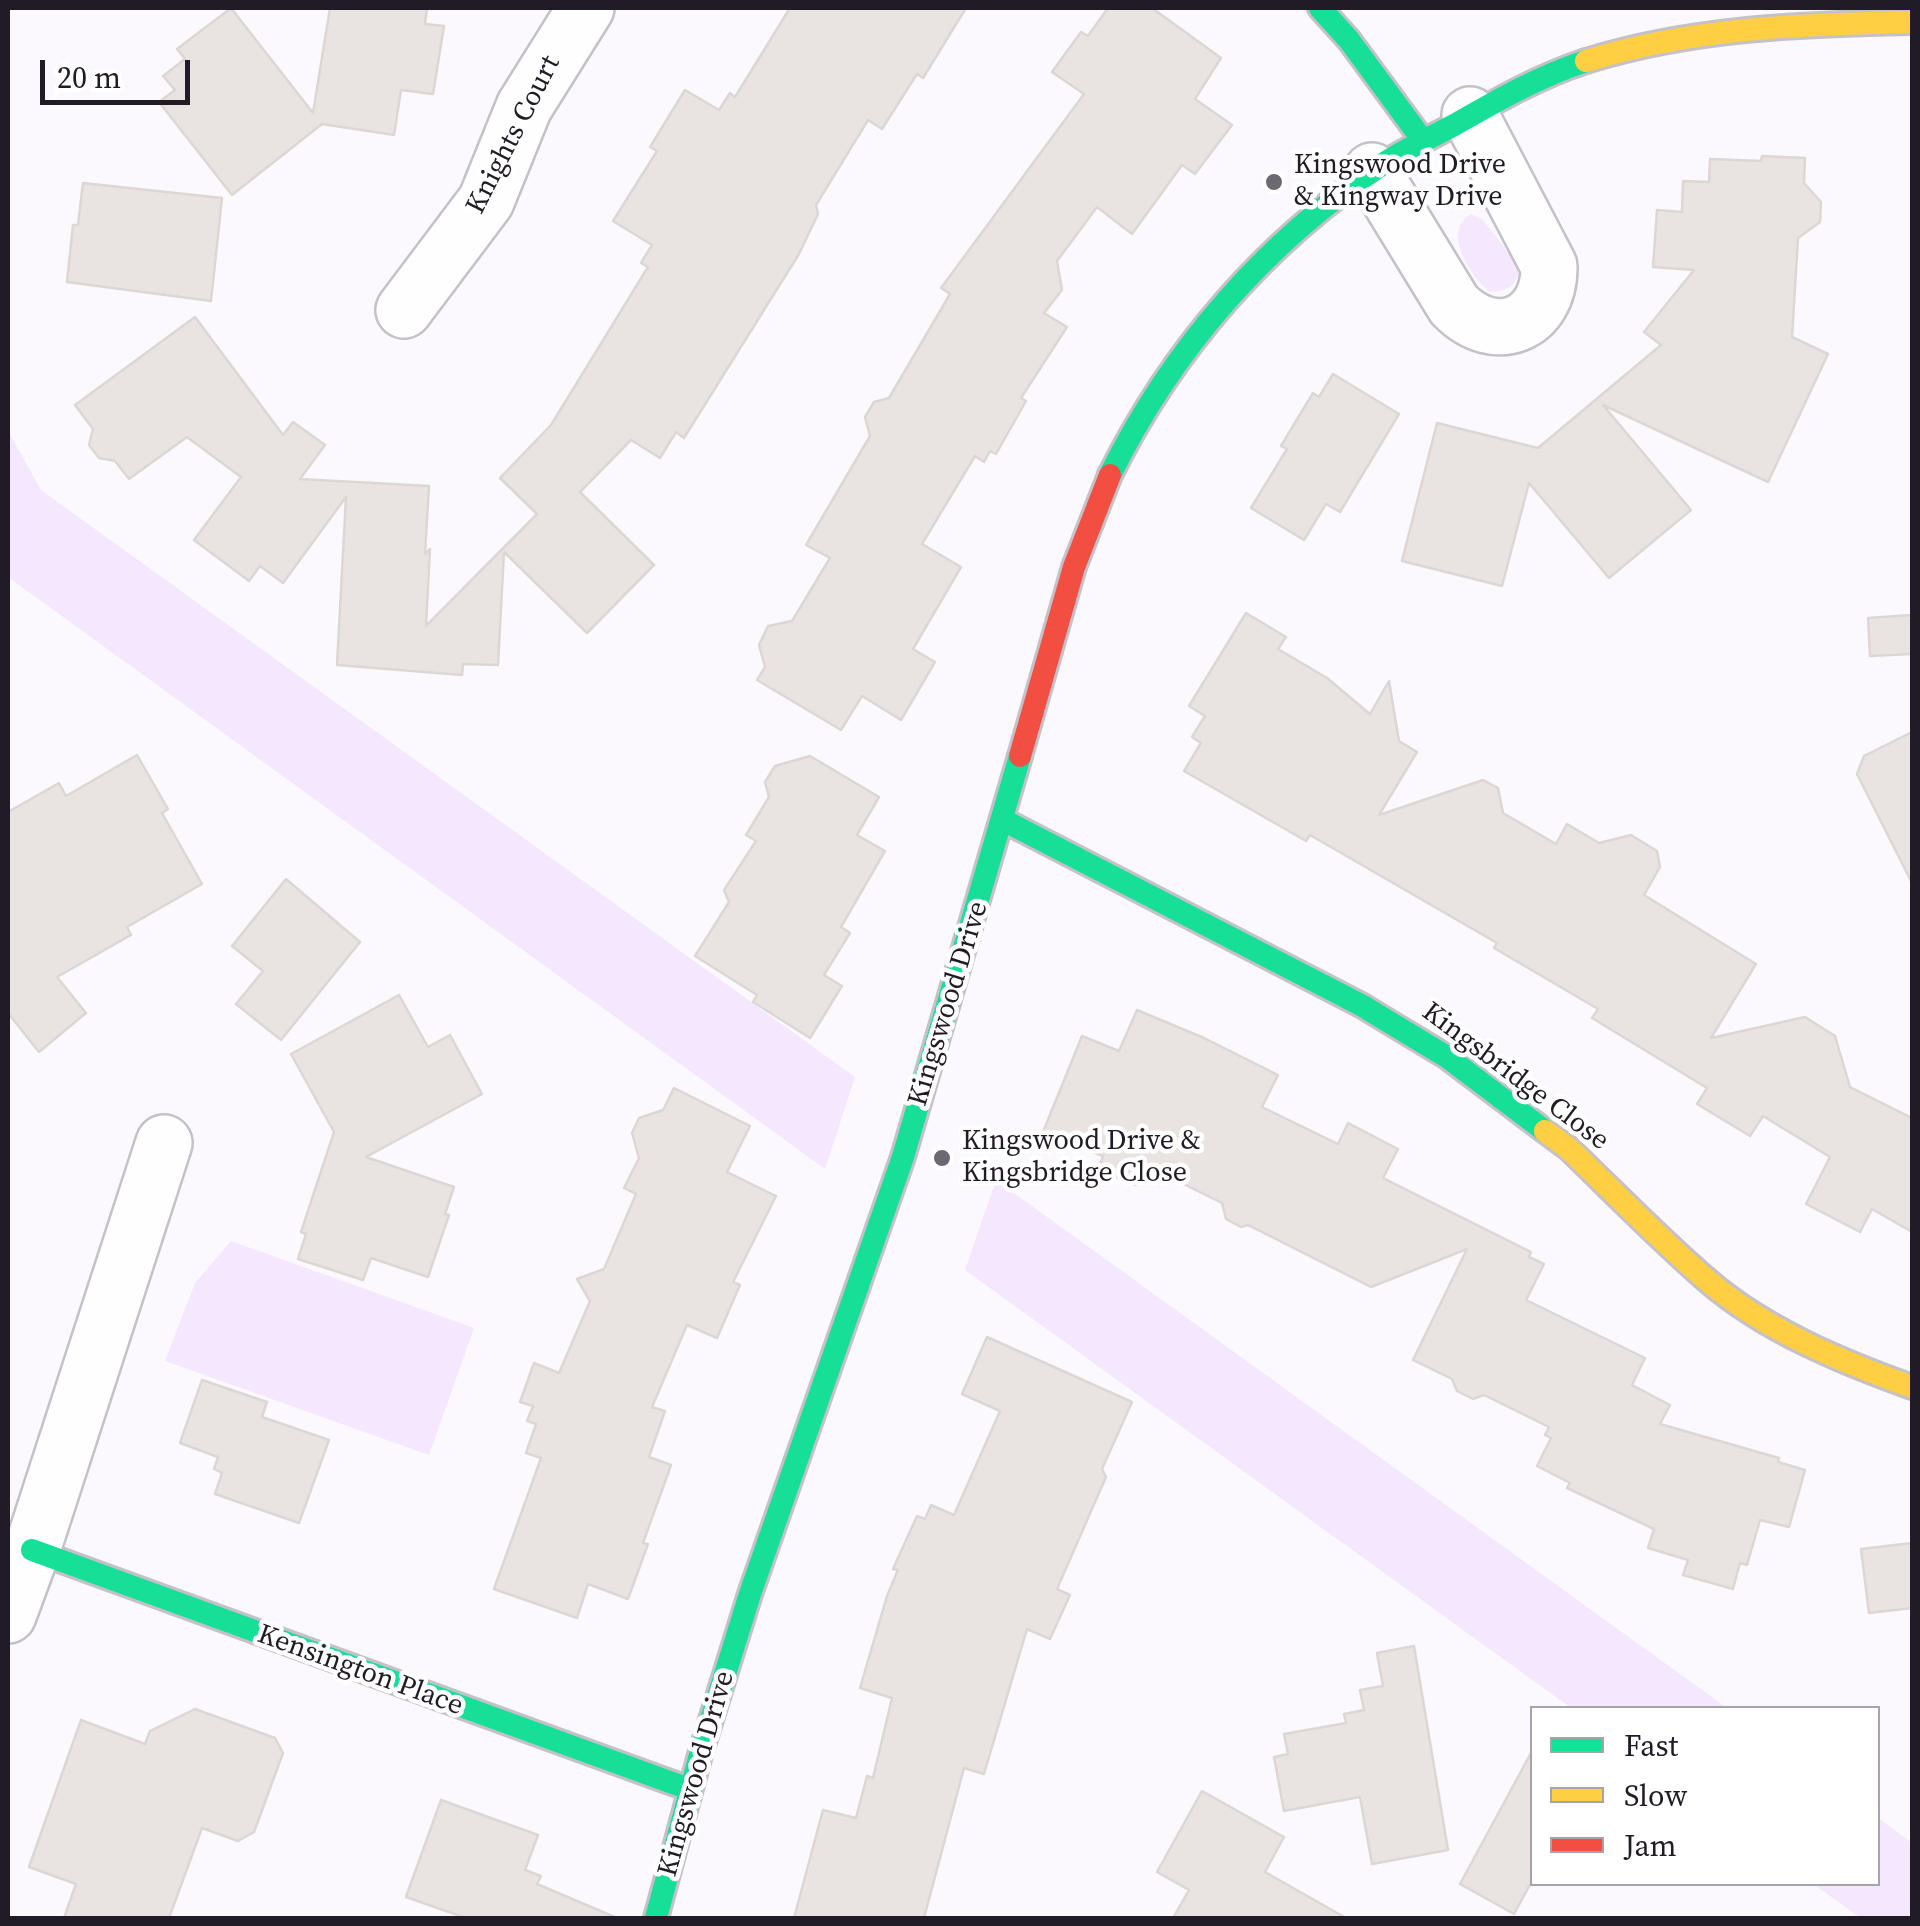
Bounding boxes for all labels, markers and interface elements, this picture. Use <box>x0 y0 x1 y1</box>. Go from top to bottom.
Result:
scale bar <box>45 40 195 102</box>
street label: Knights Court <box>460 50 568 220</box>
text: 20 m <box>57 57 121 98</box>
place label: Kingswood Drive & Kingway Drive <box>1294 149 1506 215</box>
marker: Kingswood Drive & Kingway Drive <box>1263 171 1285 193</box>
street label: Kingswood Drive <box>902 898 996 1110</box>
street label: Kingsbridge Close <box>1415 996 1615 1158</box>
place label: Kingswood Drive & Kingsbridge Close <box>962 1125 1201 1191</box>
marker: Kingswood Drive & Kingsbridge Close <box>931 1147 953 1169</box>
street label: Kensington Place <box>253 1618 467 1724</box>
street label: Kingswood Drive <box>652 1667 742 1881</box>
legend <box>1530 1706 1880 1886</box>
text: Fast <box>1624 1725 1678 1766</box>
text: Slow <box>1624 1775 1687 1816</box>
text: Jam <box>1624 1825 1677 1866</box>

